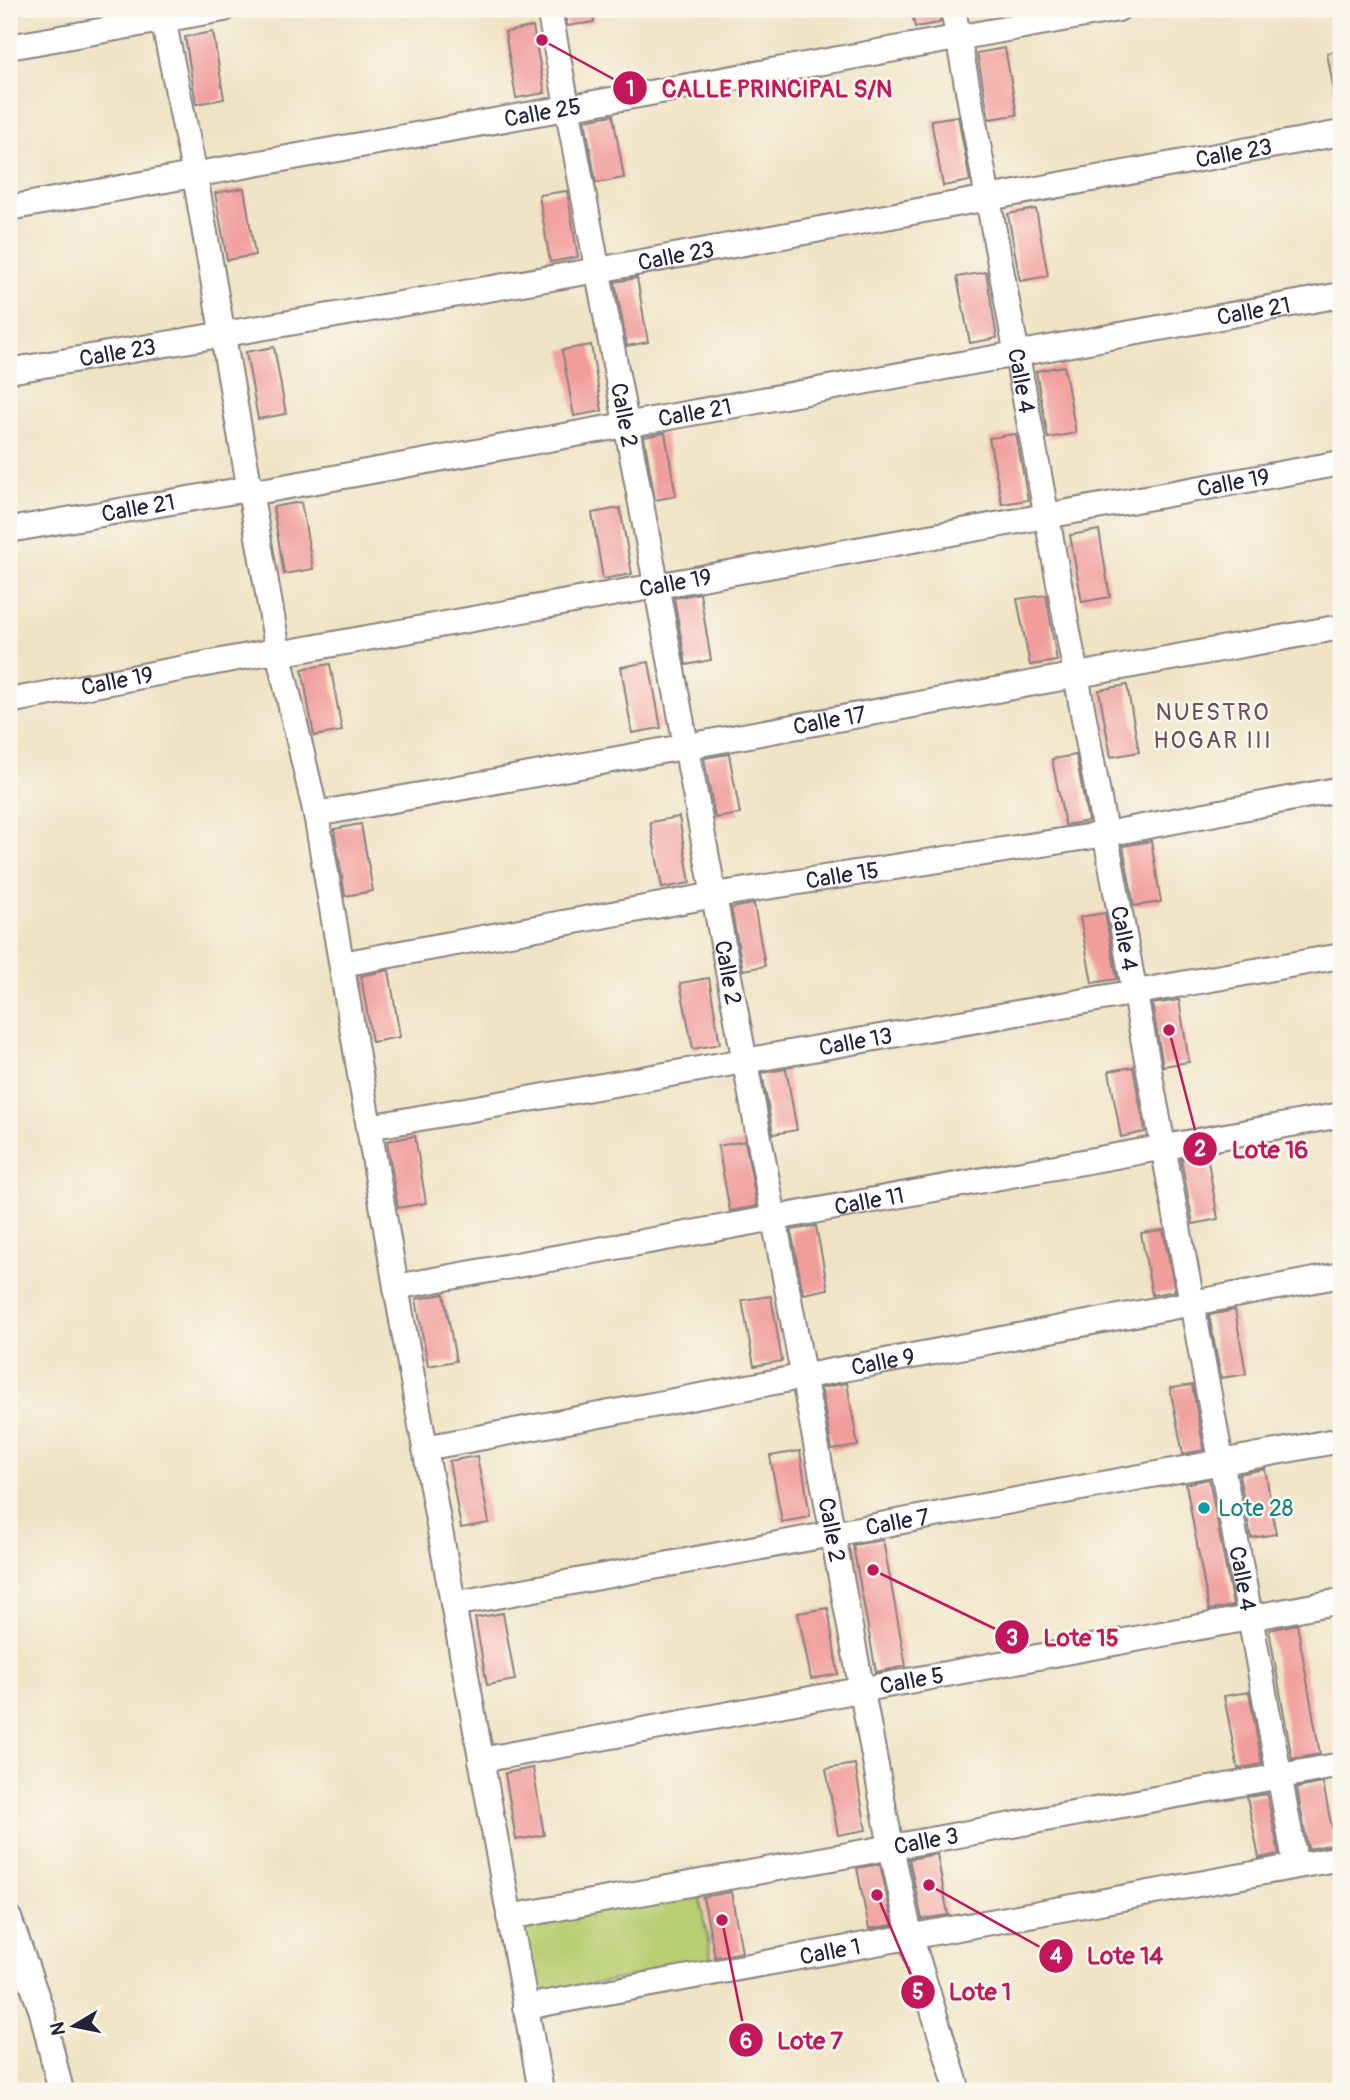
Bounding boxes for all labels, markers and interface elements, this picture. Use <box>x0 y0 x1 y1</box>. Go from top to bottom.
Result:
callout: CALLE PRINCIPAL S/N <box>613 66 906 111</box>
text: CALLE PRINCIPAL S/N <box>662 75 892 104</box>
text: 1 <box>626 76 634 103</box>
street label: Calle 25 <box>502 92 583 134</box>
street label: Calle 23 <box>1193 132 1274 175</box>
street label: Calle 23 <box>636 235 717 277</box>
street label: Calle 21 <box>1215 290 1293 332</box>
street label: Calle 23 <box>77 332 158 374</box>
street label: Calle 4 <box>1001 346 1041 416</box>
street label: Calle 2 <box>604 380 644 450</box>
street label: Calle 21 <box>656 392 734 434</box>
street label: Calle 19 <box>1195 462 1272 504</box>
street label: Calle 21 <box>99 488 177 529</box>
street label: Calle 19 <box>637 562 714 604</box>
street label: Calle 19 <box>79 660 156 702</box>
district label: NUESTRO HOGAR III <box>1153 698 1273 755</box>
street label: Calle 17 <box>791 700 868 742</box>
street label: Calle 15 <box>804 856 881 896</box>
street label: Calle 4 <box>1104 904 1144 973</box>
street label: Calle 2 <box>708 938 748 1007</box>
street label: Calle 13 <box>817 1021 895 1063</box>
callout: Lote 16 <box>1182 1127 1322 1172</box>
text: 2 <box>1194 1136 1206 1163</box>
text: Lote 16 <box>1232 1136 1308 1165</box>
street label: Calle 11 <box>832 1181 906 1222</box>
street label: Calle 9 <box>849 1342 917 1382</box>
place label: Lote 28 <box>1218 1494 1293 1523</box>
street label: Calle 2 <box>811 1495 852 1565</box>
marker: Lote 28 <box>1196 1500 1212 1516</box>
street label: Calle 7 <box>863 1502 932 1543</box>
street label: Calle 4 <box>1222 1544 1263 1613</box>
callout: Lote 15 <box>994 1615 1133 1660</box>
text: Lote 15 <box>1043 1624 1119 1653</box>
text: 3 <box>1006 1625 1018 1652</box>
street label: Calle 5 <box>877 1661 946 1701</box>
street label: Calle 3 <box>892 1821 961 1861</box>
street label: Calle 1 <box>797 1932 863 1972</box>
callout: Lote 14 <box>1038 1933 1178 1978</box>
text: Lote 14 <box>1087 1942 1163 1971</box>
text: 4 <box>1050 1943 1063 1970</box>
callout: Lote 1 <box>900 1970 1026 2015</box>
text: Lote 1 <box>949 1978 1011 2007</box>
text: 5 <box>912 1979 924 2006</box>
north arrow <box>38 1992 108 2062</box>
callout: Lote 7 <box>729 2018 857 2063</box>
text: N <box>45 2020 71 2037</box>
text: Lote 7 <box>777 2027 843 2056</box>
text: 6 <box>740 2028 752 2055</box>

